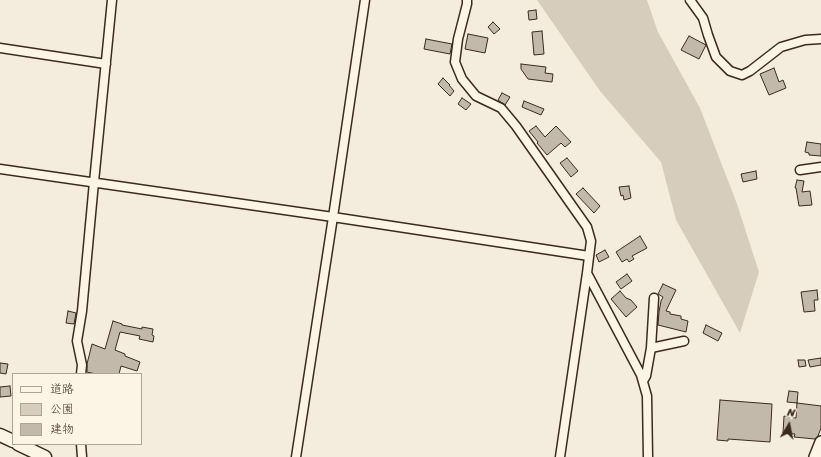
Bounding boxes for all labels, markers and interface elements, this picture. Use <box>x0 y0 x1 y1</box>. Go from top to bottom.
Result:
legend <box>12 373 142 445</box>
text: 道路 <box>50 378 74 400</box>
text: 公園 <box>50 398 74 420</box>
text: N <box>786 403 797 423</box>
north arrow <box>769 405 809 445</box>
text: 建物 <box>50 418 74 440</box>

